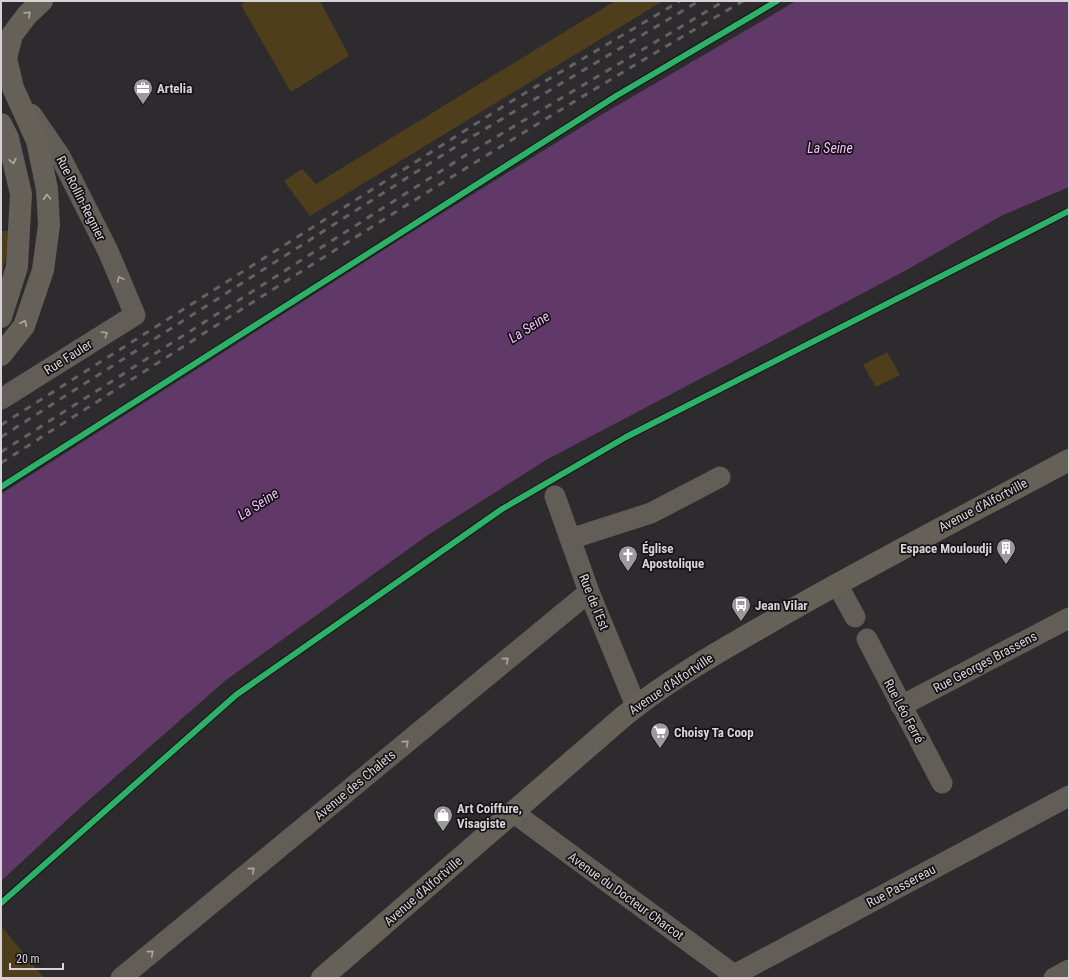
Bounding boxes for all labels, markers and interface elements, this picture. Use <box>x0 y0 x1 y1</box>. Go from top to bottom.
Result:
one-way arrow <box>23 11 31 19</box>
office icon: Artelia <box>132 77 154 105</box>
place label: Artelia <box>157 81 192 96</box>
water label: La Seine <box>807 140 853 156</box>
street label: Rue Rollin-Regnier <box>53 153 109 243</box>
one-way arrow <box>9 158 17 164</box>
one-way arrow <box>43 194 52 200</box>
one-way arrow <box>117 275 125 282</box>
water label: La Seine <box>506 308 552 346</box>
one-way arrow <box>19 320 27 327</box>
one-way arrow <box>101 331 108 339</box>
street label: Rue Fauler <box>41 336 95 378</box>
street label: Avenue d'Alfortville <box>936 475 1030 535</box>
water label: La Seine <box>235 485 281 523</box>
building icon: Espace Mouloudji <box>995 537 1017 565</box>
place label: Église Apostolique <box>642 541 704 571</box>
place label: Espace Mouloudji <box>900 541 992 556</box>
church icon: Église Apostolique <box>617 544 639 572</box>
street label: Rue de l'Est <box>576 572 612 632</box>
bus stop icon: Jean Vilar <box>730 594 752 622</box>
place label: Jean Vilar <box>755 598 808 613</box>
street label: Rue Georges Brassens <box>931 628 1039 696</box>
street label: Avenue d'Alfortville <box>626 650 716 718</box>
one-way arrow <box>501 658 509 665</box>
street label: Rue Léo Ferré <box>881 677 927 745</box>
supermarket icon: Choisy Ta Coop <box>649 721 671 749</box>
place label: Choisy Ta Coop <box>674 725 754 740</box>
one-way arrow <box>401 741 408 748</box>
street label: Avenue des Chalets <box>312 747 398 823</box>
place label: Art Coiffure, Visagiste <box>457 801 522 831</box>
shop icon: Art Coiffure, Visagiste <box>432 804 454 832</box>
street label: Avenue du Docteur Charcot <box>565 849 687 943</box>
street label: Avenue d'Alfortville <box>381 853 465 929</box>
street label: Rue Passereau <box>864 862 938 910</box>
one-way arrow <box>247 868 254 875</box>
scale bar <box>10 945 63 971</box>
one-way arrow <box>147 951 154 958</box>
text: 20 m <box>16 952 40 966</box>

